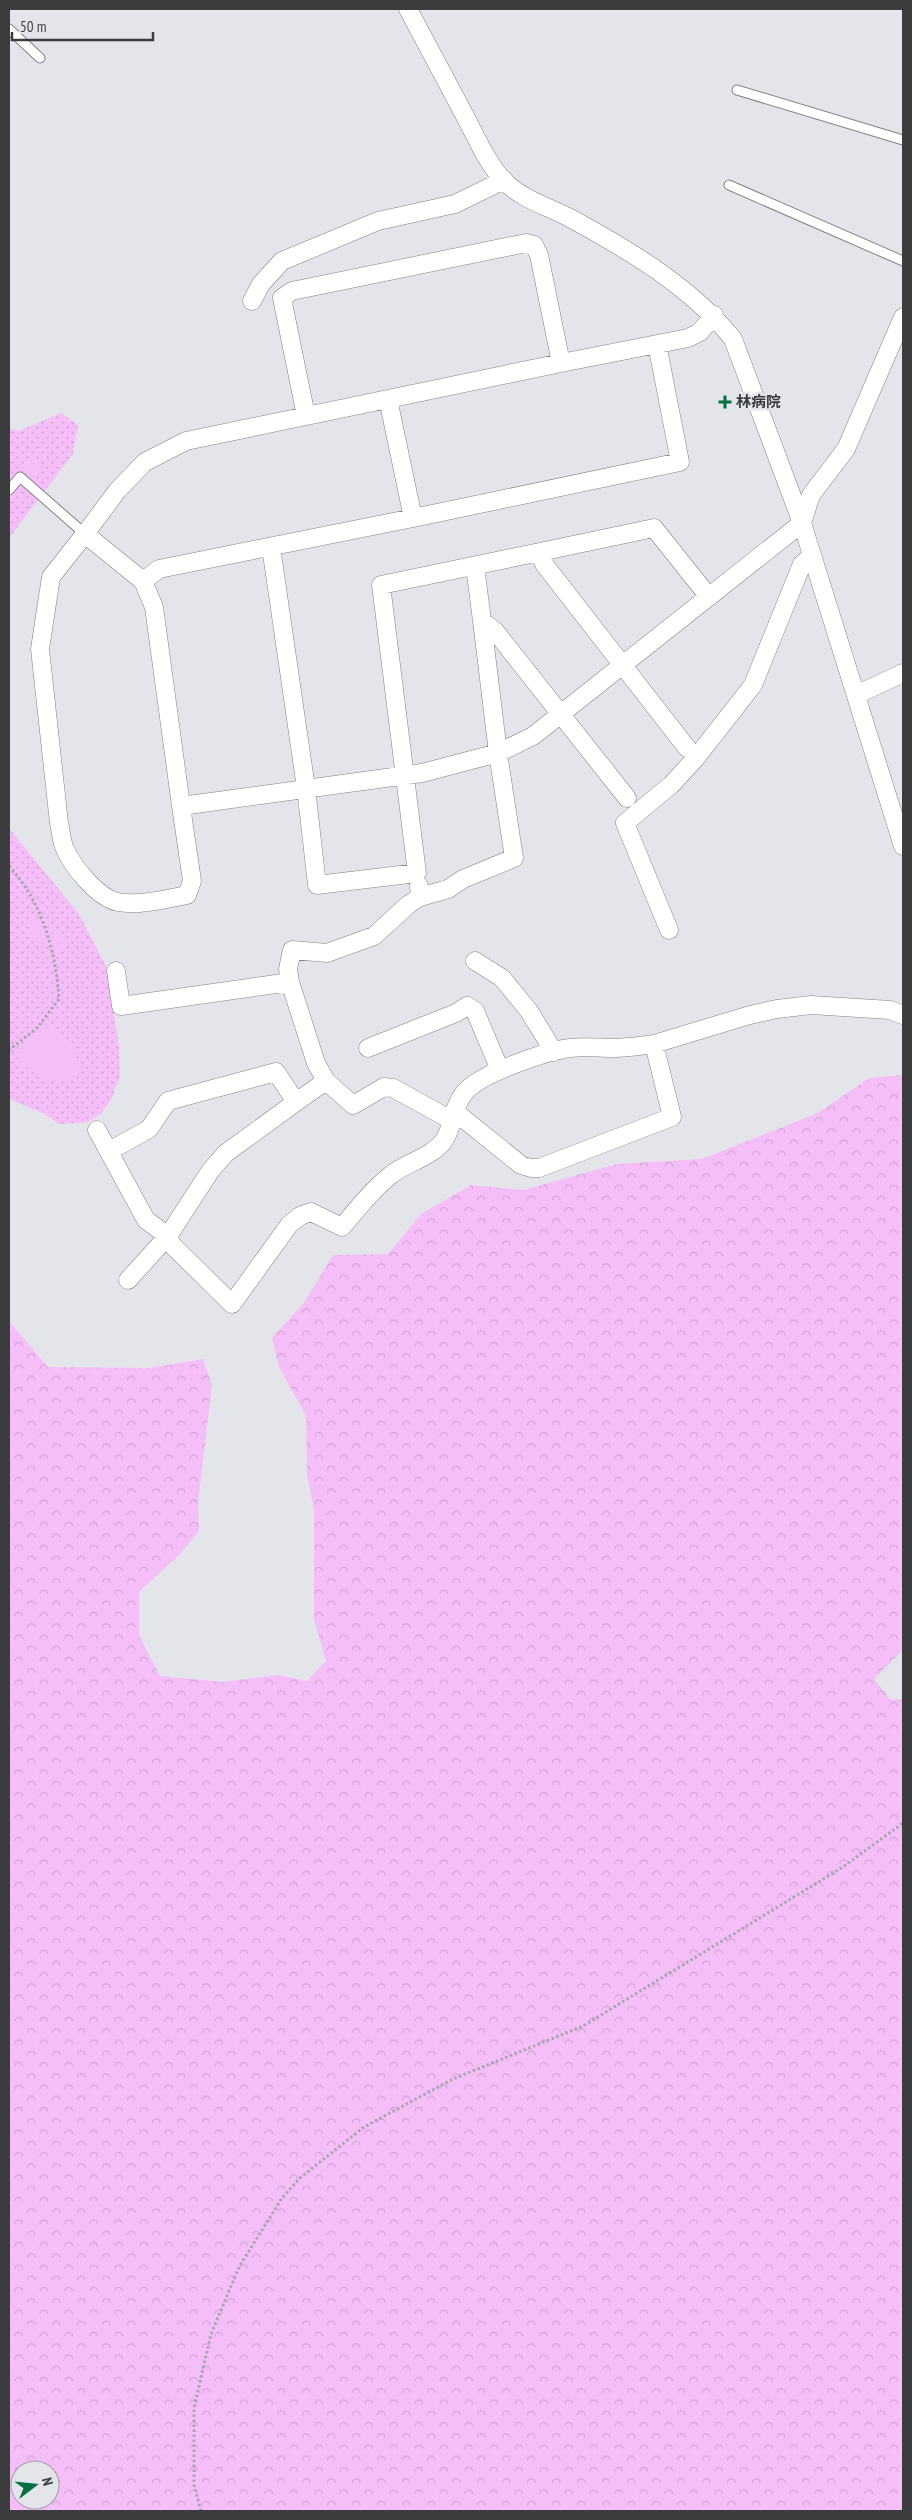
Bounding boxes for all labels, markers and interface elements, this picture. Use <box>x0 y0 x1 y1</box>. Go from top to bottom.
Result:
scale bar <box>12 10 154 42</box>
text: 50 m <box>20 17 46 36</box>
place label: 林病院 <box>736 392 781 411</box>
marker: 林病院 <box>718 395 732 409</box>
north arrow <box>10 2460 60 2510</box>
text: N <box>38 2475 57 2488</box>

